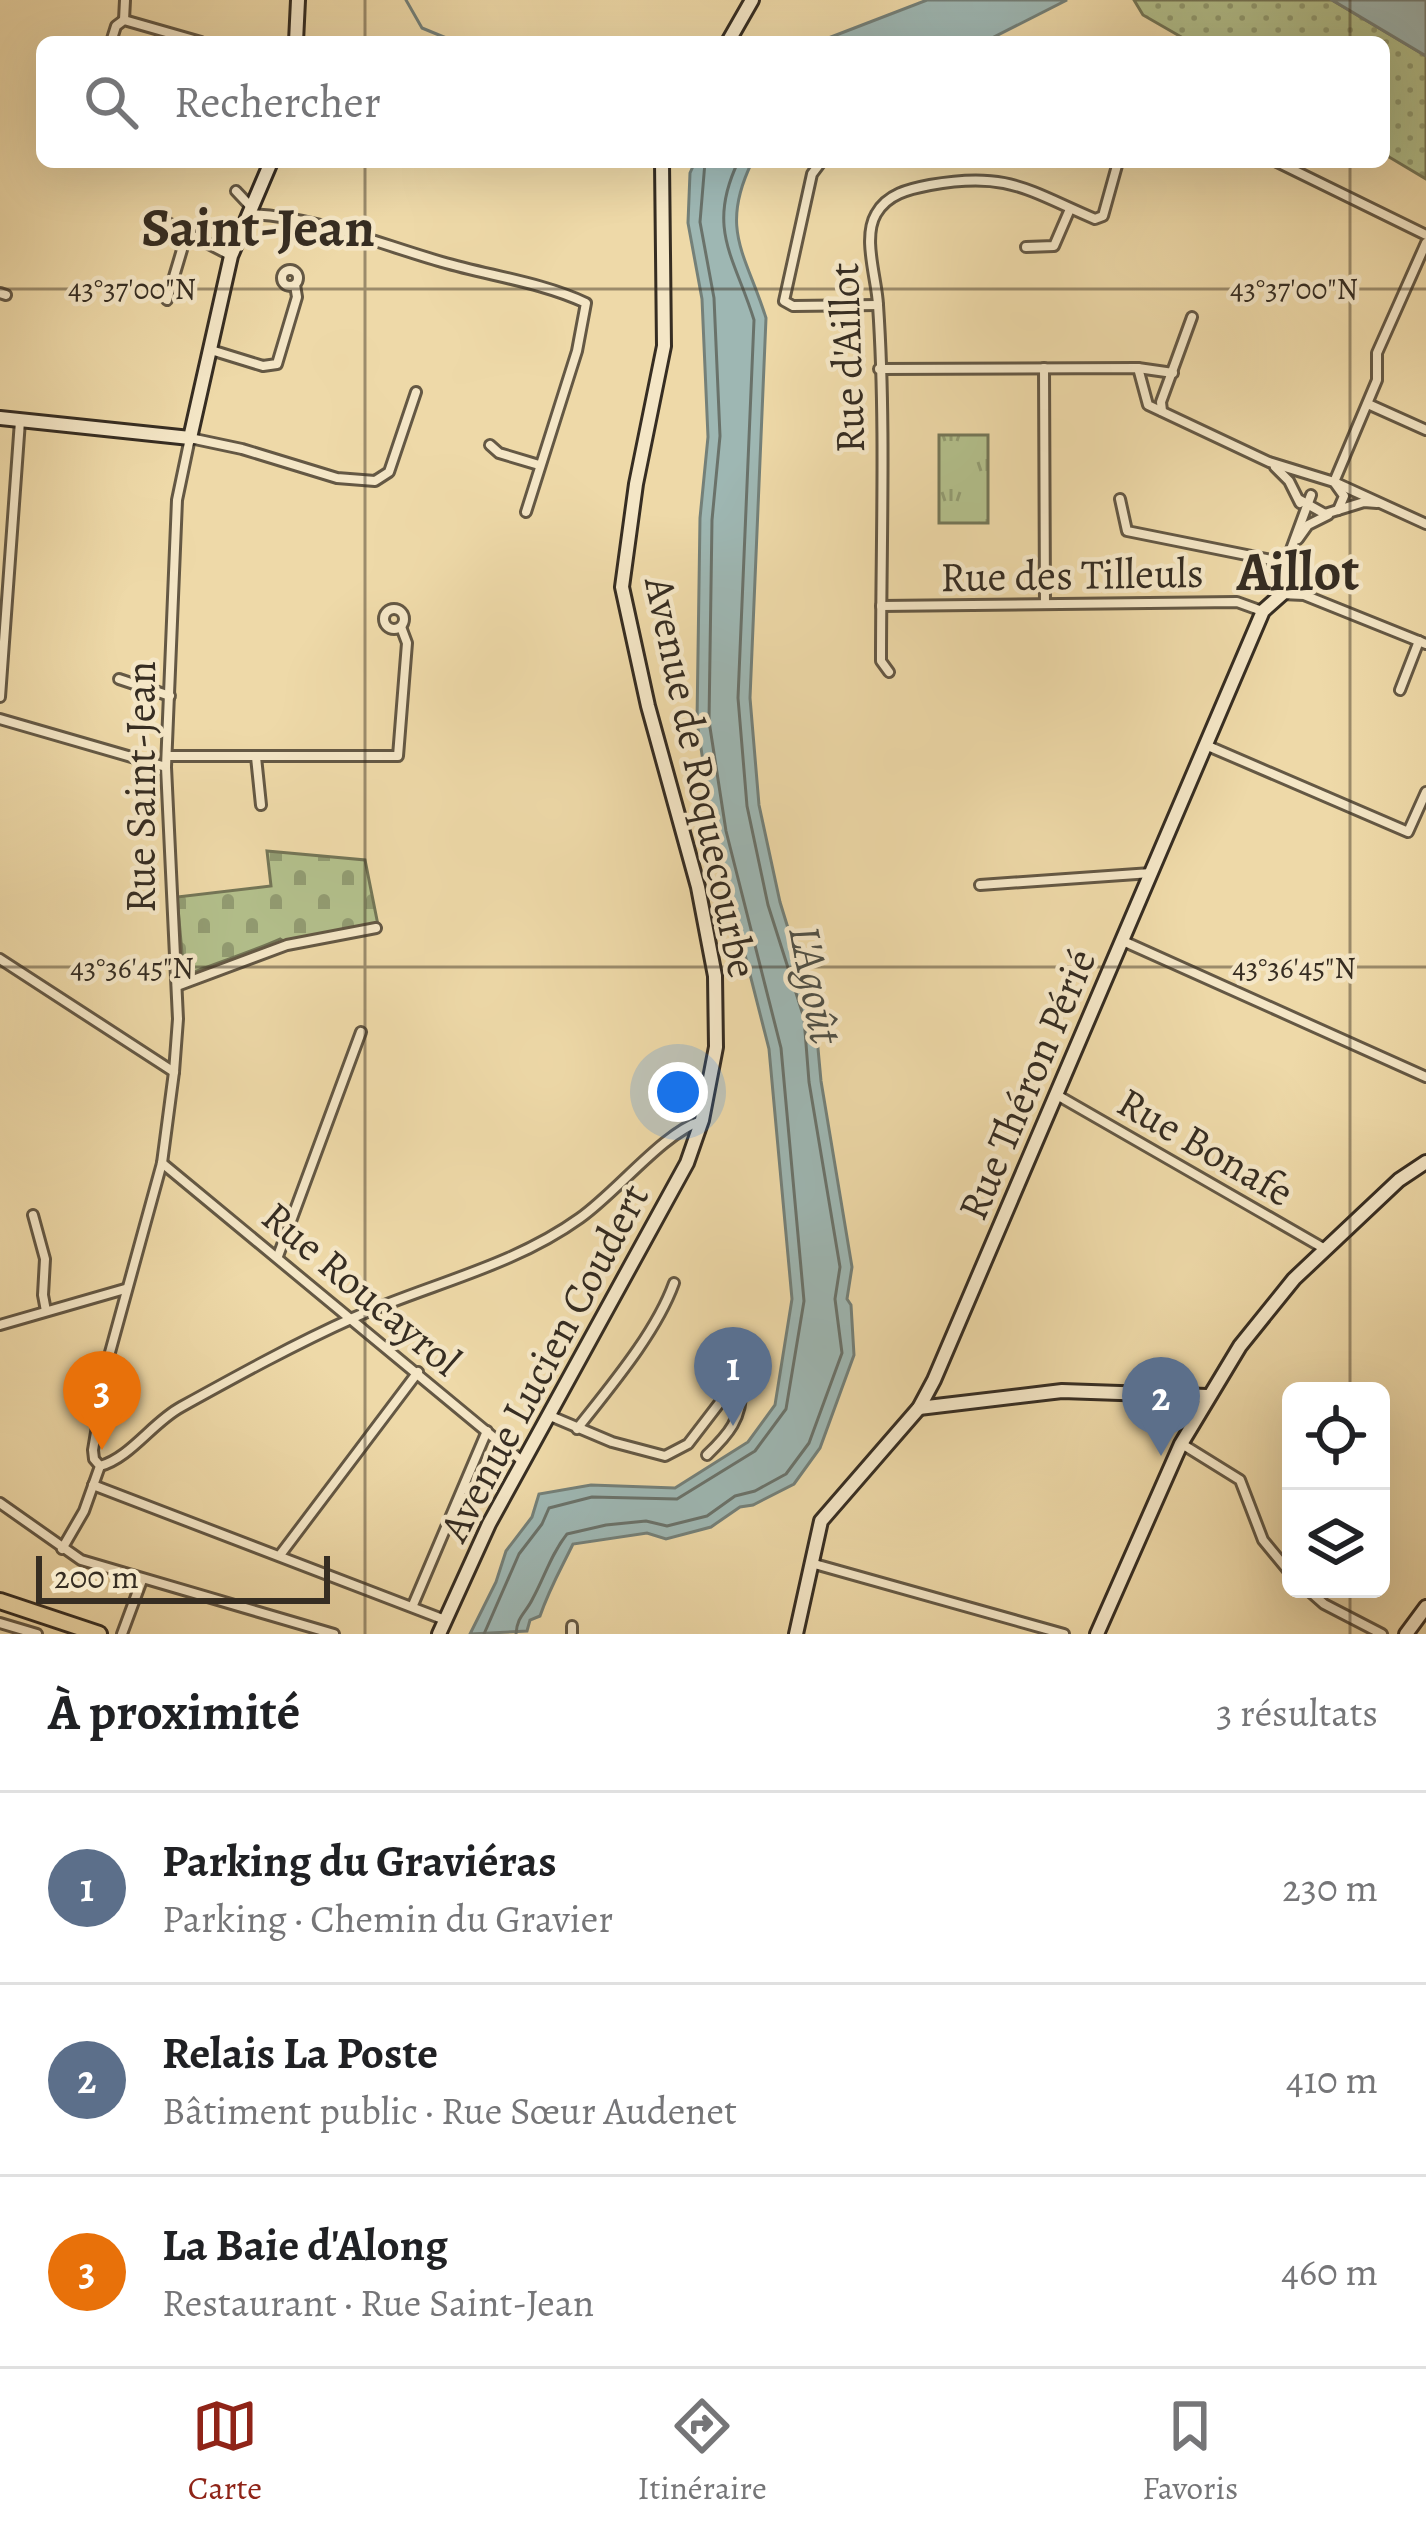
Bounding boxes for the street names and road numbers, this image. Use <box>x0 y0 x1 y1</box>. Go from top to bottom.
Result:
street label: Rue d'Aillot <box>815 262 878 454</box>
street label: Rue des Tilleuls <box>940 544 1204 605</box>
street label: Avenue de Roquecourbe <box>631 570 772 983</box>
street label: Rue Saint-Jean <box>112 661 169 913</box>
street label: Rue Théron Périé <box>944 940 1109 1229</box>
street label: Rue Bonafe <box>1107 1073 1304 1220</box>
street label: Avenue Lucien Coudert <box>424 1173 662 1552</box>
street label: Rue Roucayrol <box>250 1188 473 1389</box>

